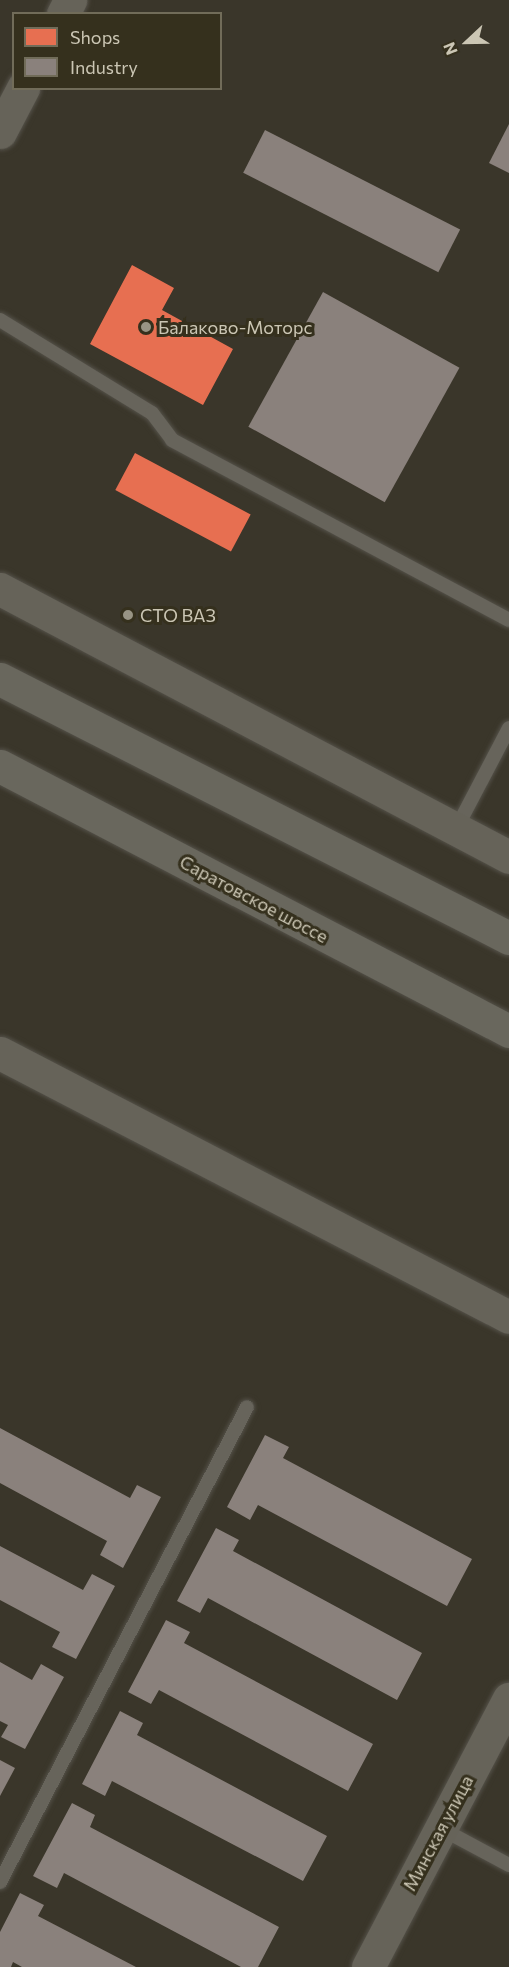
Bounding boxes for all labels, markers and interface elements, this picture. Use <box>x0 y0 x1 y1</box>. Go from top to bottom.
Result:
legend <box>12 12 222 90</box>
north arrow <box>437 12 497 72</box>
text: Shops <box>70 26 120 48</box>
text: N <box>439 40 461 58</box>
text: Industry <box>70 56 138 78</box>
place label: Балаково-Моторс <box>158 316 313 338</box>
marker: Балаково-Моторс <box>139 320 153 334</box>
place label: СТО ВАЗ <box>140 604 216 626</box>
marker: СТО ВАЗ <box>121 608 135 622</box>
street label: Саратовское шоссе <box>176 851 332 947</box>
street label: Минская улица <box>398 1772 478 1894</box>

